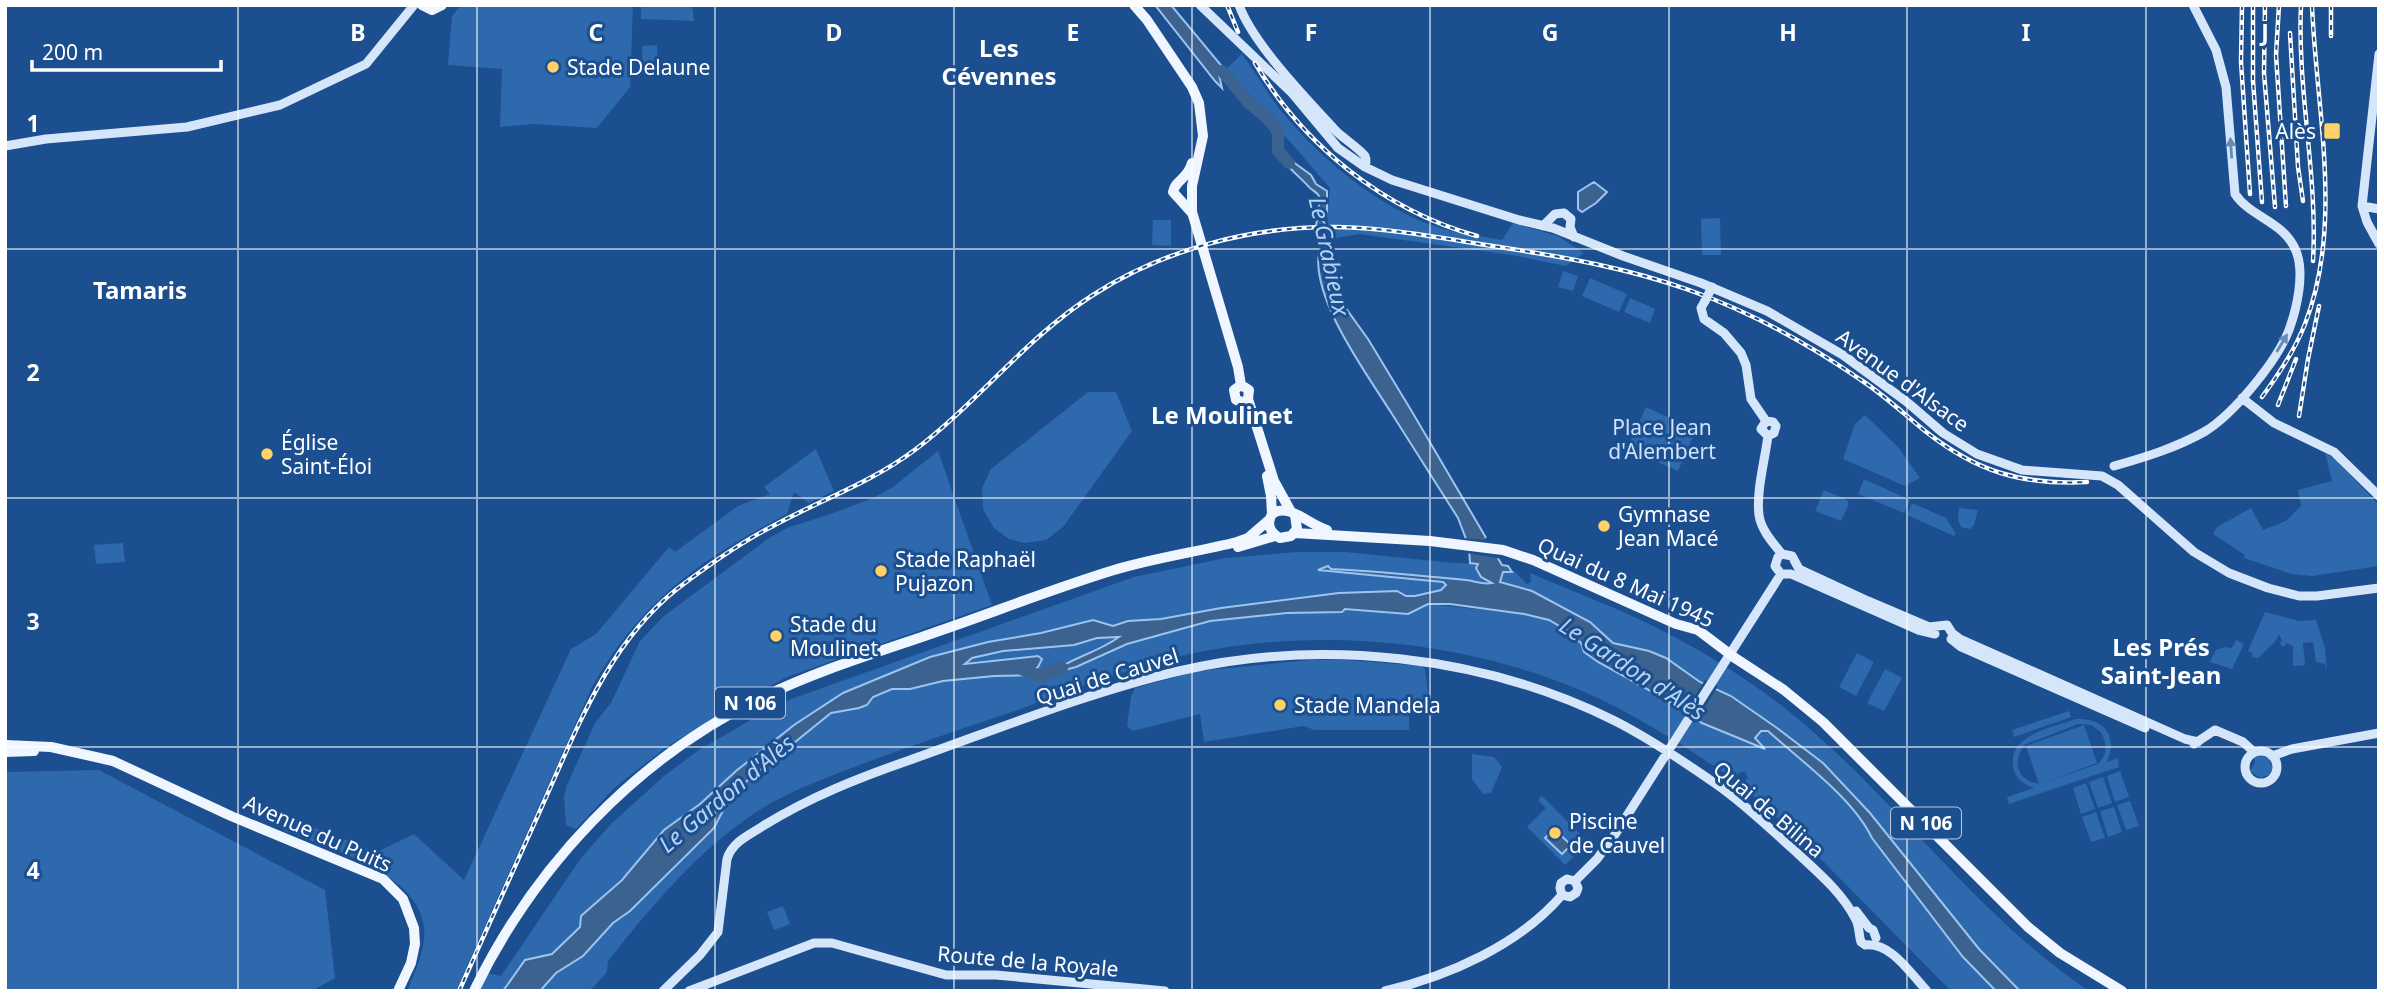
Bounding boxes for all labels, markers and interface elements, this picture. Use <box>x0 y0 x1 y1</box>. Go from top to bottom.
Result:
text: B <box>350 16 366 48</box>
text: C <box>589 16 604 48</box>
text: D <box>826 16 842 48</box>
text: E <box>1067 16 1079 48</box>
text: F <box>1305 16 1317 48</box>
text: G <box>1542 16 1558 48</box>
text: H <box>1779 16 1797 48</box>
text: I <box>2022 16 2031 48</box>
text: J <box>2259 16 2269 48</box>
scale bar <box>32 28 220 72</box>
district label: Les Cévennes <box>942 31 1056 92</box>
text: 200 m <box>42 38 103 66</box>
place label: Stade Delaune <box>567 53 710 81</box>
marker: Stade Delaune <box>545 59 561 75</box>
text: 1 <box>26 107 40 139</box>
place label: Alès <box>2275 117 2316 145</box>
marker: Alès <box>2322 121 2342 141</box>
one-way arrow <box>2225 136 2236 158</box>
water label: Le Grabieux <box>1302 194 1358 319</box>
district label: Tamaris <box>93 273 187 306</box>
street label: Avenue d'Alsace <box>1831 322 1975 438</box>
one-way arrow <box>2275 333 2288 352</box>
text: 2 <box>26 356 40 388</box>
district label: Le Moulinet <box>1151 398 1293 431</box>
park label: Place Jean d'Alembert <box>1608 413 1716 465</box>
place label: Église Saint-Éloi <box>281 428 372 480</box>
marker: Église Saint-Éloi <box>259 446 275 462</box>
place label: Gymnase Jean Macé <box>1616 500 1719 552</box>
marker: Gymnase Jean Macé <box>1596 518 1612 534</box>
street label: Quai du 8 Mai 1945 <box>1533 530 1719 634</box>
place label: Stade Raphaël Pujazon <box>895 545 1036 597</box>
marker: Stade Raphaël Pujazon <box>873 563 889 579</box>
text: 3 <box>26 605 40 637</box>
water label: Le Gardon d'Alès <box>1554 609 1712 727</box>
place label: Stade du Moulinet <box>790 610 878 662</box>
marker: Stade du Moulinet <box>768 628 784 644</box>
district label: Les Prés Saint-Jean <box>2101 630 2221 691</box>
street label: Quai de Cauvel <box>1032 641 1182 711</box>
road number: N 106 <box>715 688 785 718</box>
place label: Stade Mandela <box>1294 691 1441 719</box>
marker: Stade Mandela <box>1272 697 1288 713</box>
water label: Le Gardon d'Alès <box>651 727 801 859</box>
street label: Quai de Bilina <box>1708 754 1830 864</box>
street label: Avenue du Puits <box>240 788 396 878</box>
place label: Piscine de Cauvel <box>1569 807 1665 859</box>
road number: N 106 <box>1891 808 1961 838</box>
marker: Piscine de Cauvel <box>1547 825 1563 841</box>
text: 4 <box>26 854 40 886</box>
street label: Route de la Royale <box>936 939 1120 983</box>

